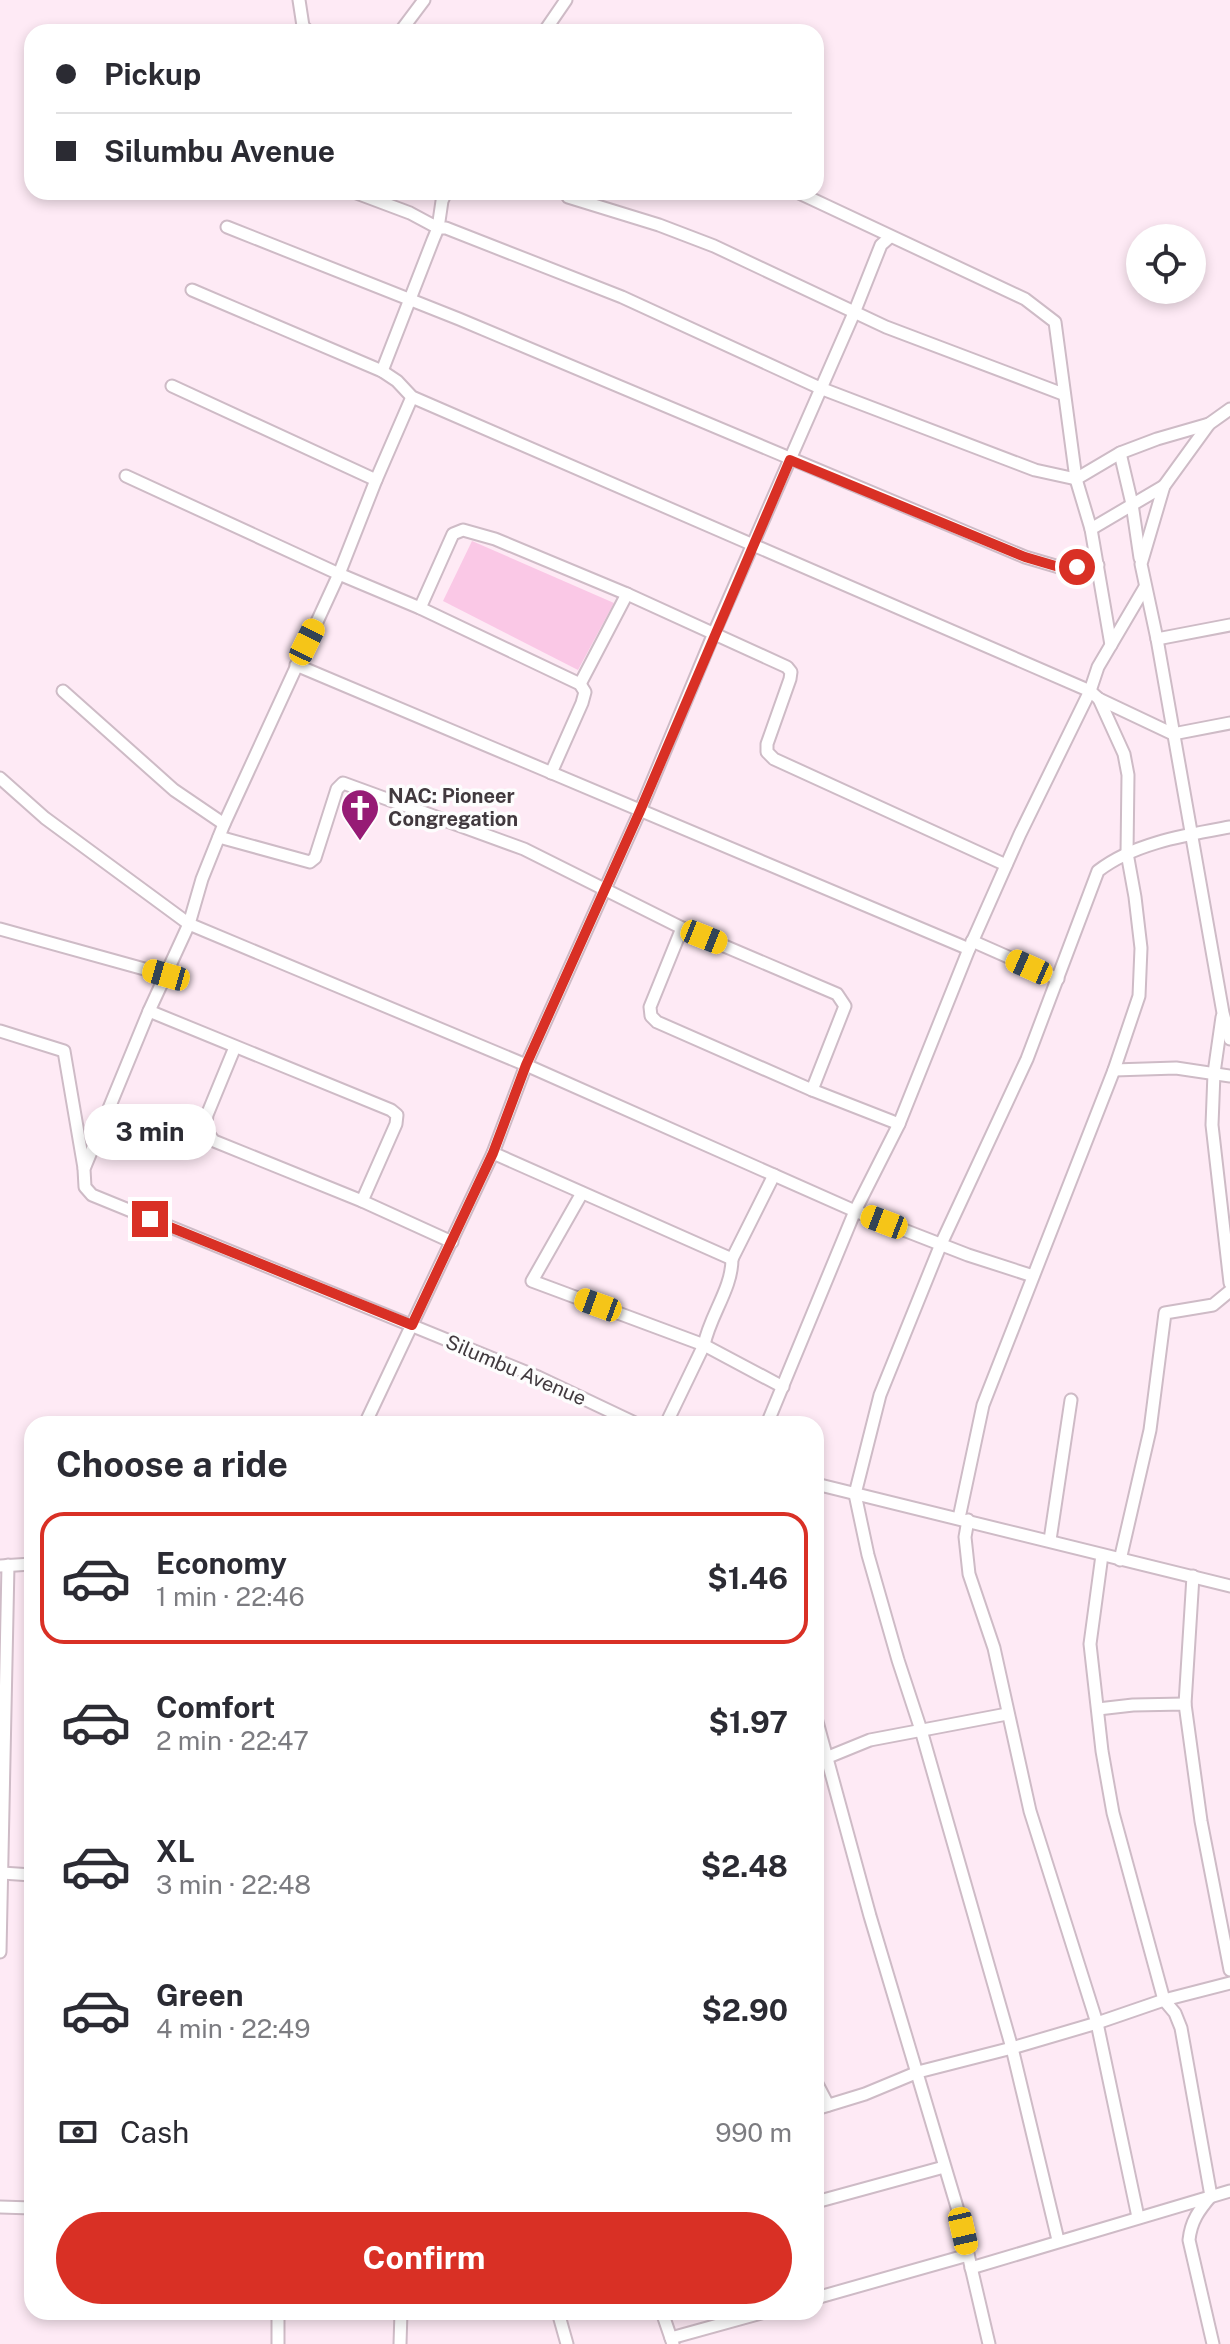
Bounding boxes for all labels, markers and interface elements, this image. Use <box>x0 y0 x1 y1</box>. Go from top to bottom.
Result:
text: Pickup <box>104 56 201 92</box>
text: Silumbu Avenue <box>104 133 335 169</box>
map controls <box>1126 224 1206 304</box>
button: locate <box>1126 224 1206 304</box>
route start <box>1059 549 1095 585</box>
car <box>286 615 328 669</box>
place label: NAC: Pioneer Congregation <box>388 784 518 831</box>
church icon: NAC: Pioneer Congregation <box>339 787 381 842</box>
car <box>677 917 731 957</box>
car <box>1002 946 1056 988</box>
car <box>140 957 192 993</box>
callout: 3 min <box>84 1103 216 1159</box>
text: 3 min <box>116 1116 184 1147</box>
route end <box>132 1201 168 1237</box>
car <box>857 1202 911 1242</box>
car <box>571 1286 625 1324</box>
street label: Silumbu Avenue <box>442 1330 590 1410</box>
text: Choose a ride <box>56 1443 288 1485</box>
icon: car <box>60 1542 132 1614</box>
text: Economy <box>156 1545 287 1581</box>
text: $1.46 <box>707 1560 788 1596</box>
text: 1 min · 22:46 <box>156 1581 305 1612</box>
icon: car <box>60 1686 132 1758</box>
text: Comfort <box>156 1689 275 1725</box>
text: $1.97 <box>709 1704 788 1740</box>
text: 2 min · 22:47 <box>156 1725 309 1756</box>
icon: car <box>60 1830 132 1902</box>
text: XL <box>156 1833 195 1869</box>
text: $2.48 <box>701 1848 788 1884</box>
text: 3 min · 22:48 <box>156 1869 311 1900</box>
icon: car <box>60 1974 132 2046</box>
text: Green <box>156 1977 243 2013</box>
text: $2.90 <box>701 1992 788 2028</box>
text: 4 min · 22:49 <box>156 2013 310 2044</box>
icon: cash <box>56 2110 100 2154</box>
text: Cash <box>120 2114 189 2150</box>
text: 990 m <box>715 2117 792 2148</box>
car <box>946 2205 980 2257</box>
button: Confirm <box>56 2212 792 2304</box>

